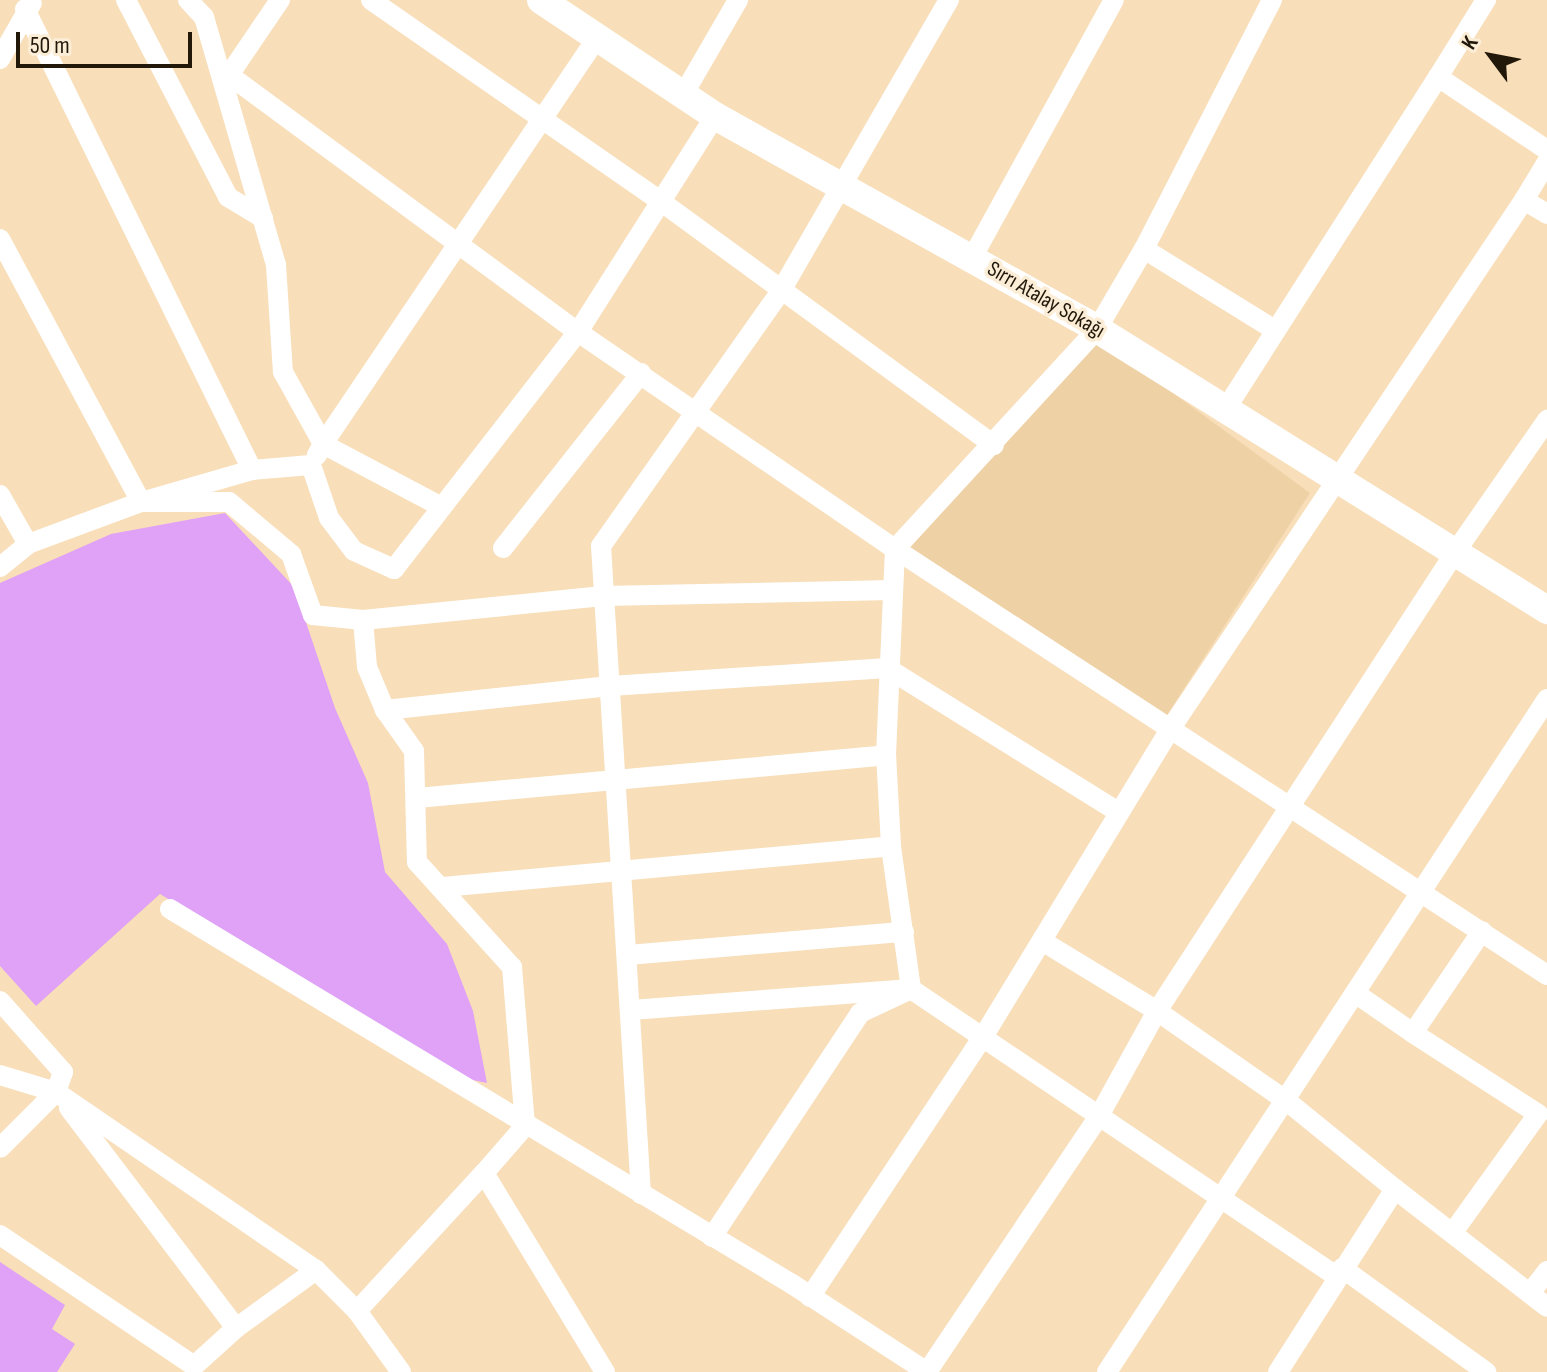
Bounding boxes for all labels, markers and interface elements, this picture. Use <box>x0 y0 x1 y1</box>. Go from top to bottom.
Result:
scale bar <box>20 16 196 66</box>
north arrow <box>1451 16 1531 96</box>
text: 50 m <box>30 31 70 60</box>
text: K <box>1456 31 1485 55</box>
street label: Sırrı Atalay Sokağı <box>983 256 1109 344</box>

